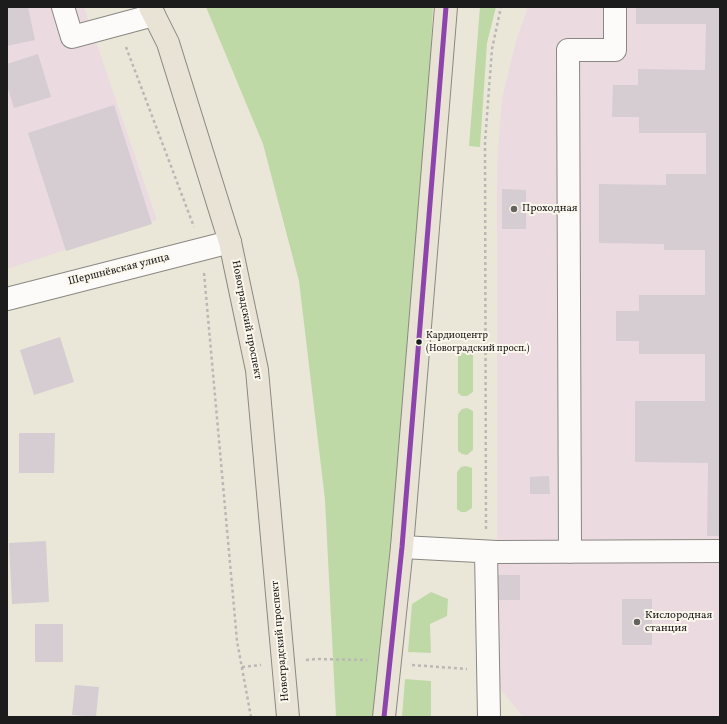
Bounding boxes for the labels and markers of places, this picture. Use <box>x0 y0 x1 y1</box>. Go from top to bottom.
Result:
place label: Проходная <box>522 202 578 216</box>
marker: Проходная <box>509 204 519 214</box>
place label: Кардиоцентр (Новоградский просп.) <box>426 330 529 354</box>
marker: Кардиоцентр (Новоградский просп.) <box>414 337 424 347</box>
place label: Кислородная станция <box>645 609 712 635</box>
marker: Кислородная станция <box>632 617 642 627</box>

